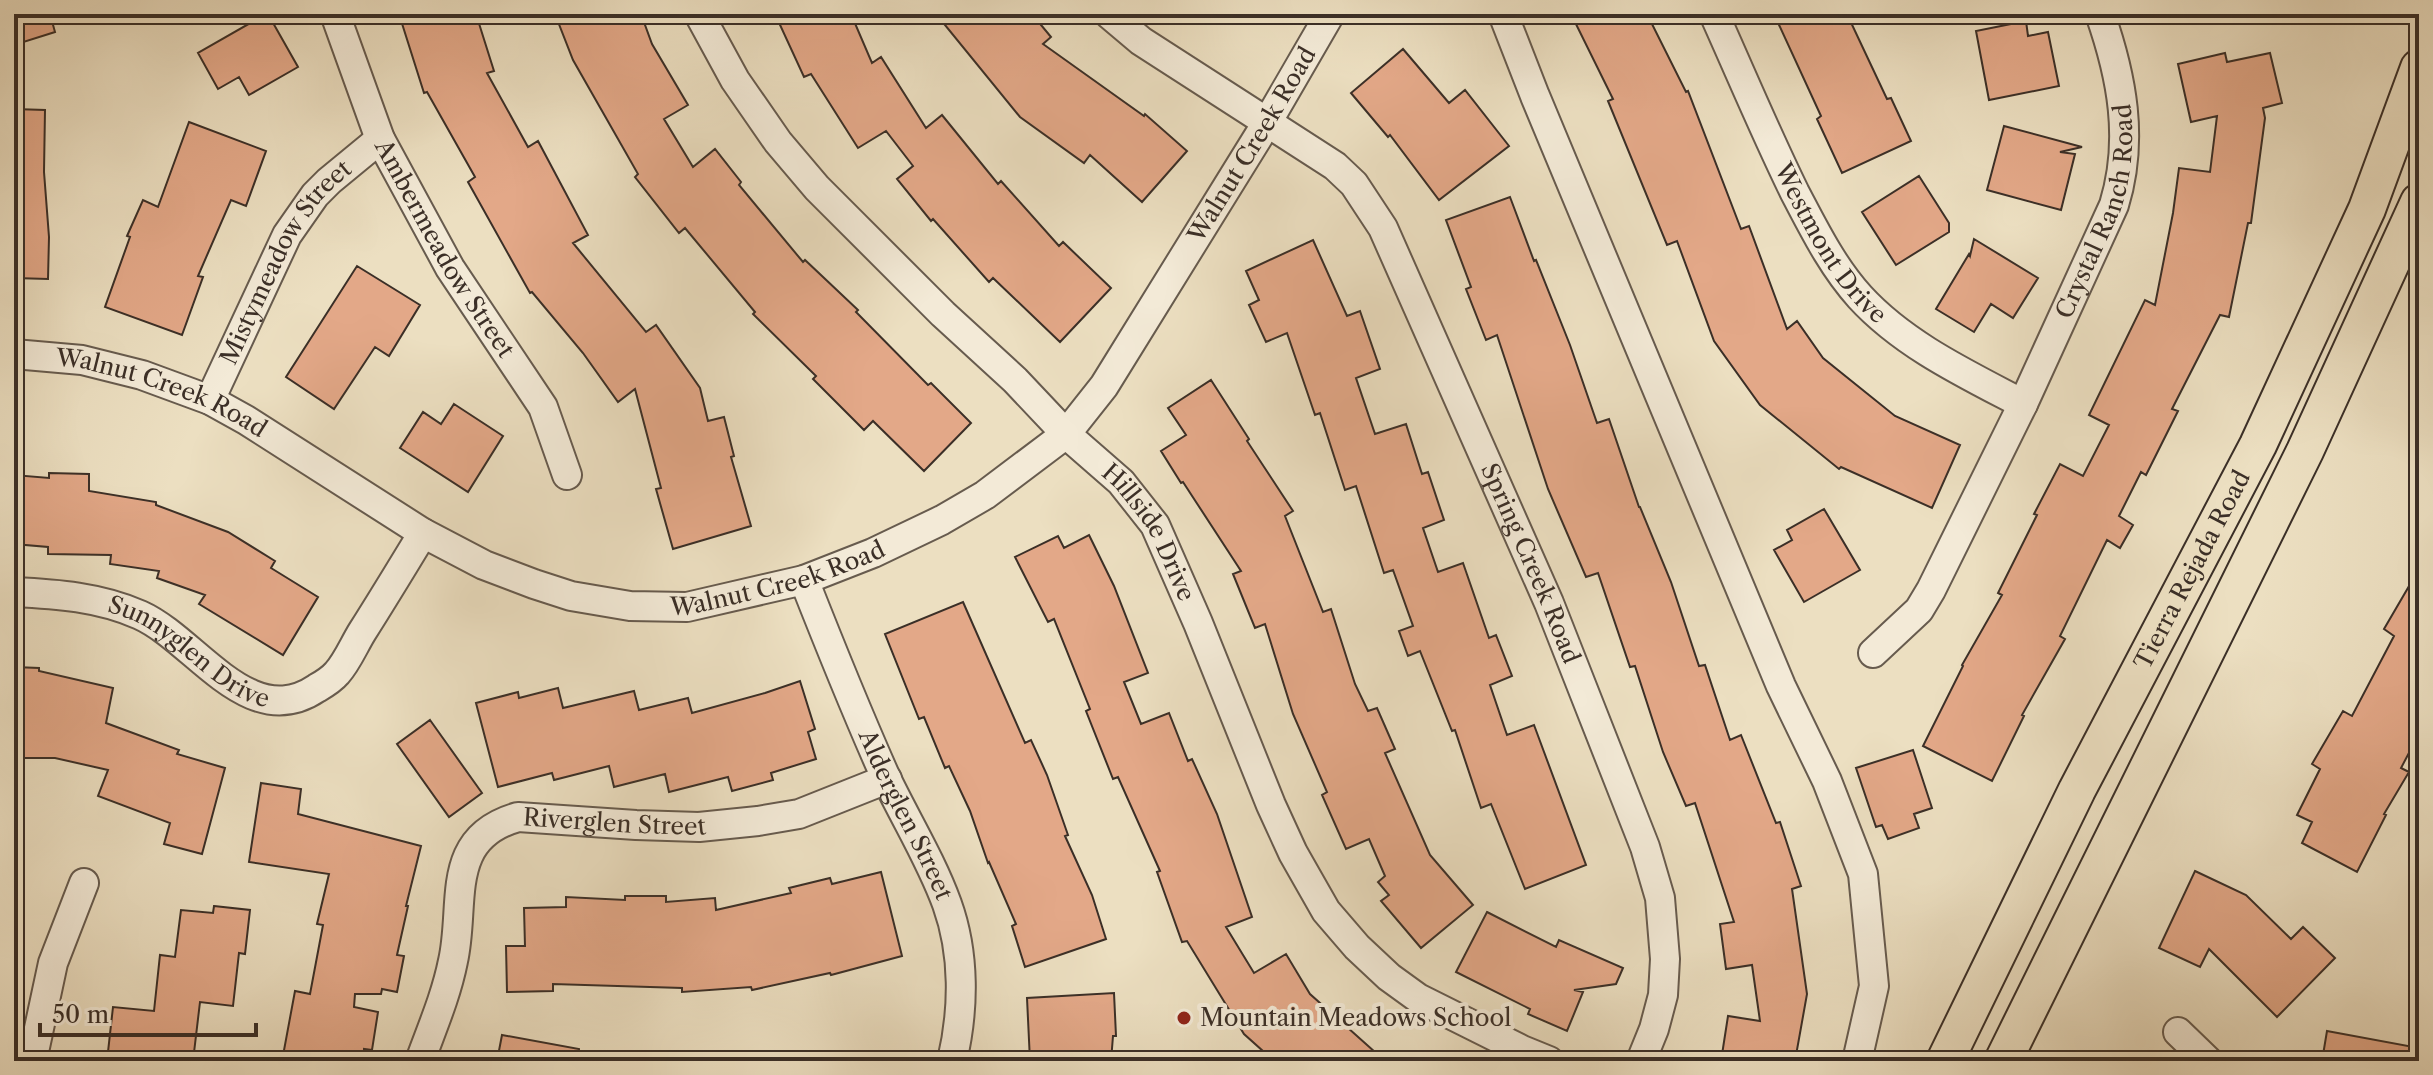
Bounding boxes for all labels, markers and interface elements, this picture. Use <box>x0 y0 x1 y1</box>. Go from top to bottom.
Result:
street label: Walnut Creek Road <box>1181 41 1322 248</box>
street label: Crystal Ranch Road <box>2049 102 2138 323</box>
street label: Ambermeadow Street <box>368 133 521 363</box>
street label: Mistymeadow Street <box>214 154 357 369</box>
street label: Westmont Drive <box>1768 157 1893 329</box>
street label: Walnut Creek Road <box>54 343 273 444</box>
street label: Hillside Drive <box>1096 457 1201 605</box>
street label: Spring Creek Road <box>1475 459 1586 668</box>
street label: Tierra Rejada Road <box>2128 465 2256 674</box>
street label: Walnut Creek Road <box>668 534 890 621</box>
street label: Sunnyglen Drive <box>105 589 273 713</box>
street label: Alderglen Street <box>852 724 959 904</box>
street label: Riverglen Street <box>522 802 708 841</box>
scale bar <box>40 987 256 1037</box>
text: 50 m <box>52 1000 109 1029</box>
place label: Mountain Meadows School <box>1200 1003 1511 1032</box>
marker: Mountain Meadows School <box>1175 1009 1193 1027</box>

